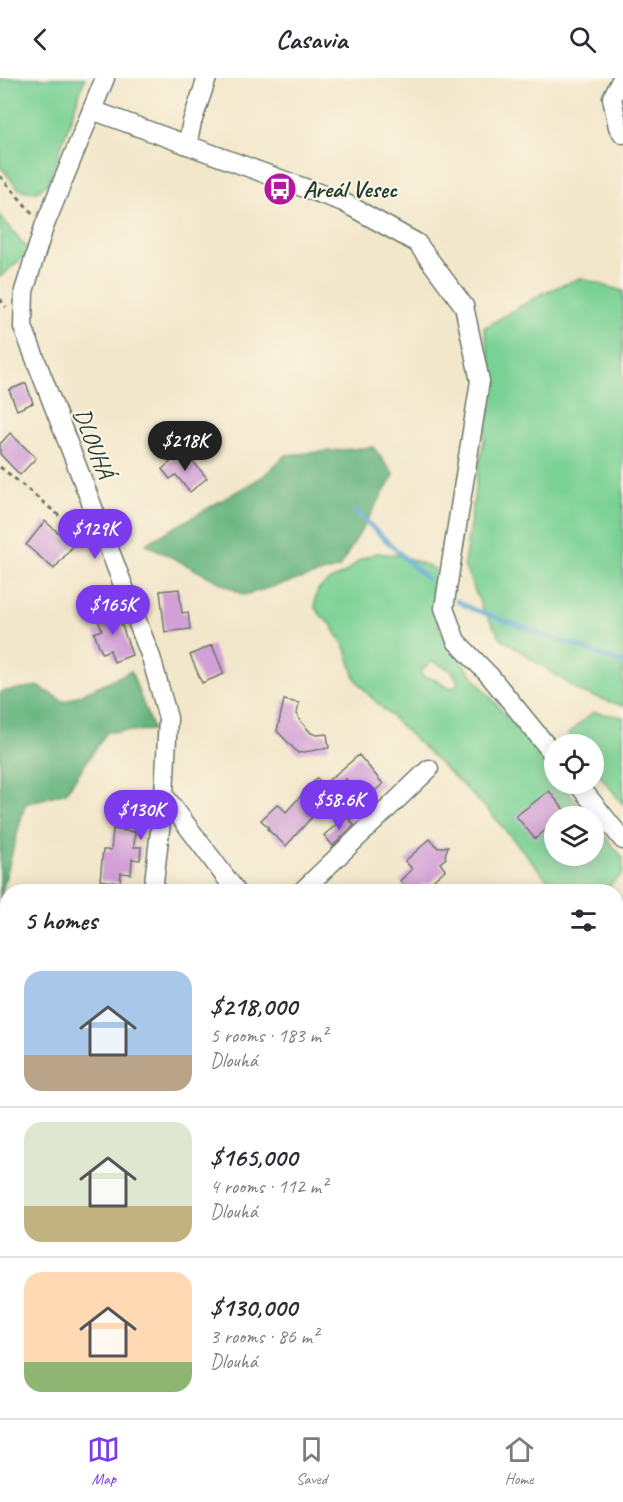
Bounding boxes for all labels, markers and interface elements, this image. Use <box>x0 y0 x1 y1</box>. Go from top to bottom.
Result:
text: Casavia <box>276 22 347 56</box>
icon: back <box>24 23 57 56</box>
icon: search <box>566 23 599 56</box>
bus stop icon: Areál Vesec <box>262 171 298 207</box>
place label: Areál Vesec <box>303 174 398 204</box>
street label: DLOUHÁ <box>67 404 122 485</box>
pin: $218K <box>143 421 227 472</box>
text: $218K <box>162 428 208 453</box>
pin: $129K <box>53 509 137 560</box>
text: $129K <box>72 516 118 541</box>
pin: $165K <box>71 585 155 636</box>
text: $165K <box>90 592 136 617</box>
map controls <box>544 734 604 866</box>
button: locate <box>544 734 604 794</box>
pin: $58.6K <box>290 780 388 831</box>
text: $58.6K <box>314 787 364 812</box>
pin: $130K <box>99 790 183 841</box>
text: $130K <box>118 797 164 822</box>
button: layers <box>544 806 604 866</box>
text: 5 homes <box>24 904 97 937</box>
icon: filters <box>567 904 600 937</box>
text: $218,000 <box>210 990 297 1023</box>
icon: home <box>72 995 144 1067</box>
text: 5 rooms · 183 m² <box>210 1023 327 1048</box>
text: Dlouhá <box>210 1048 257 1073</box>
text: $165,000 <box>210 1141 297 1174</box>
icon: home <box>72 1146 144 1218</box>
text: 4 rooms · 112 m² <box>210 1174 327 1199</box>
text: Dlouhá <box>210 1199 257 1224</box>
text: $130,000 <box>210 1291 297 1324</box>
icon: home <box>72 1296 144 1368</box>
text: 3 rooms · 86 m² <box>210 1324 318 1349</box>
text: Dlouhá <box>210 1349 257 1374</box>
tab: Map <box>87 1433 120 1489</box>
tab: Saved <box>295 1433 328 1489</box>
tab: Home <box>503 1433 536 1489</box>

